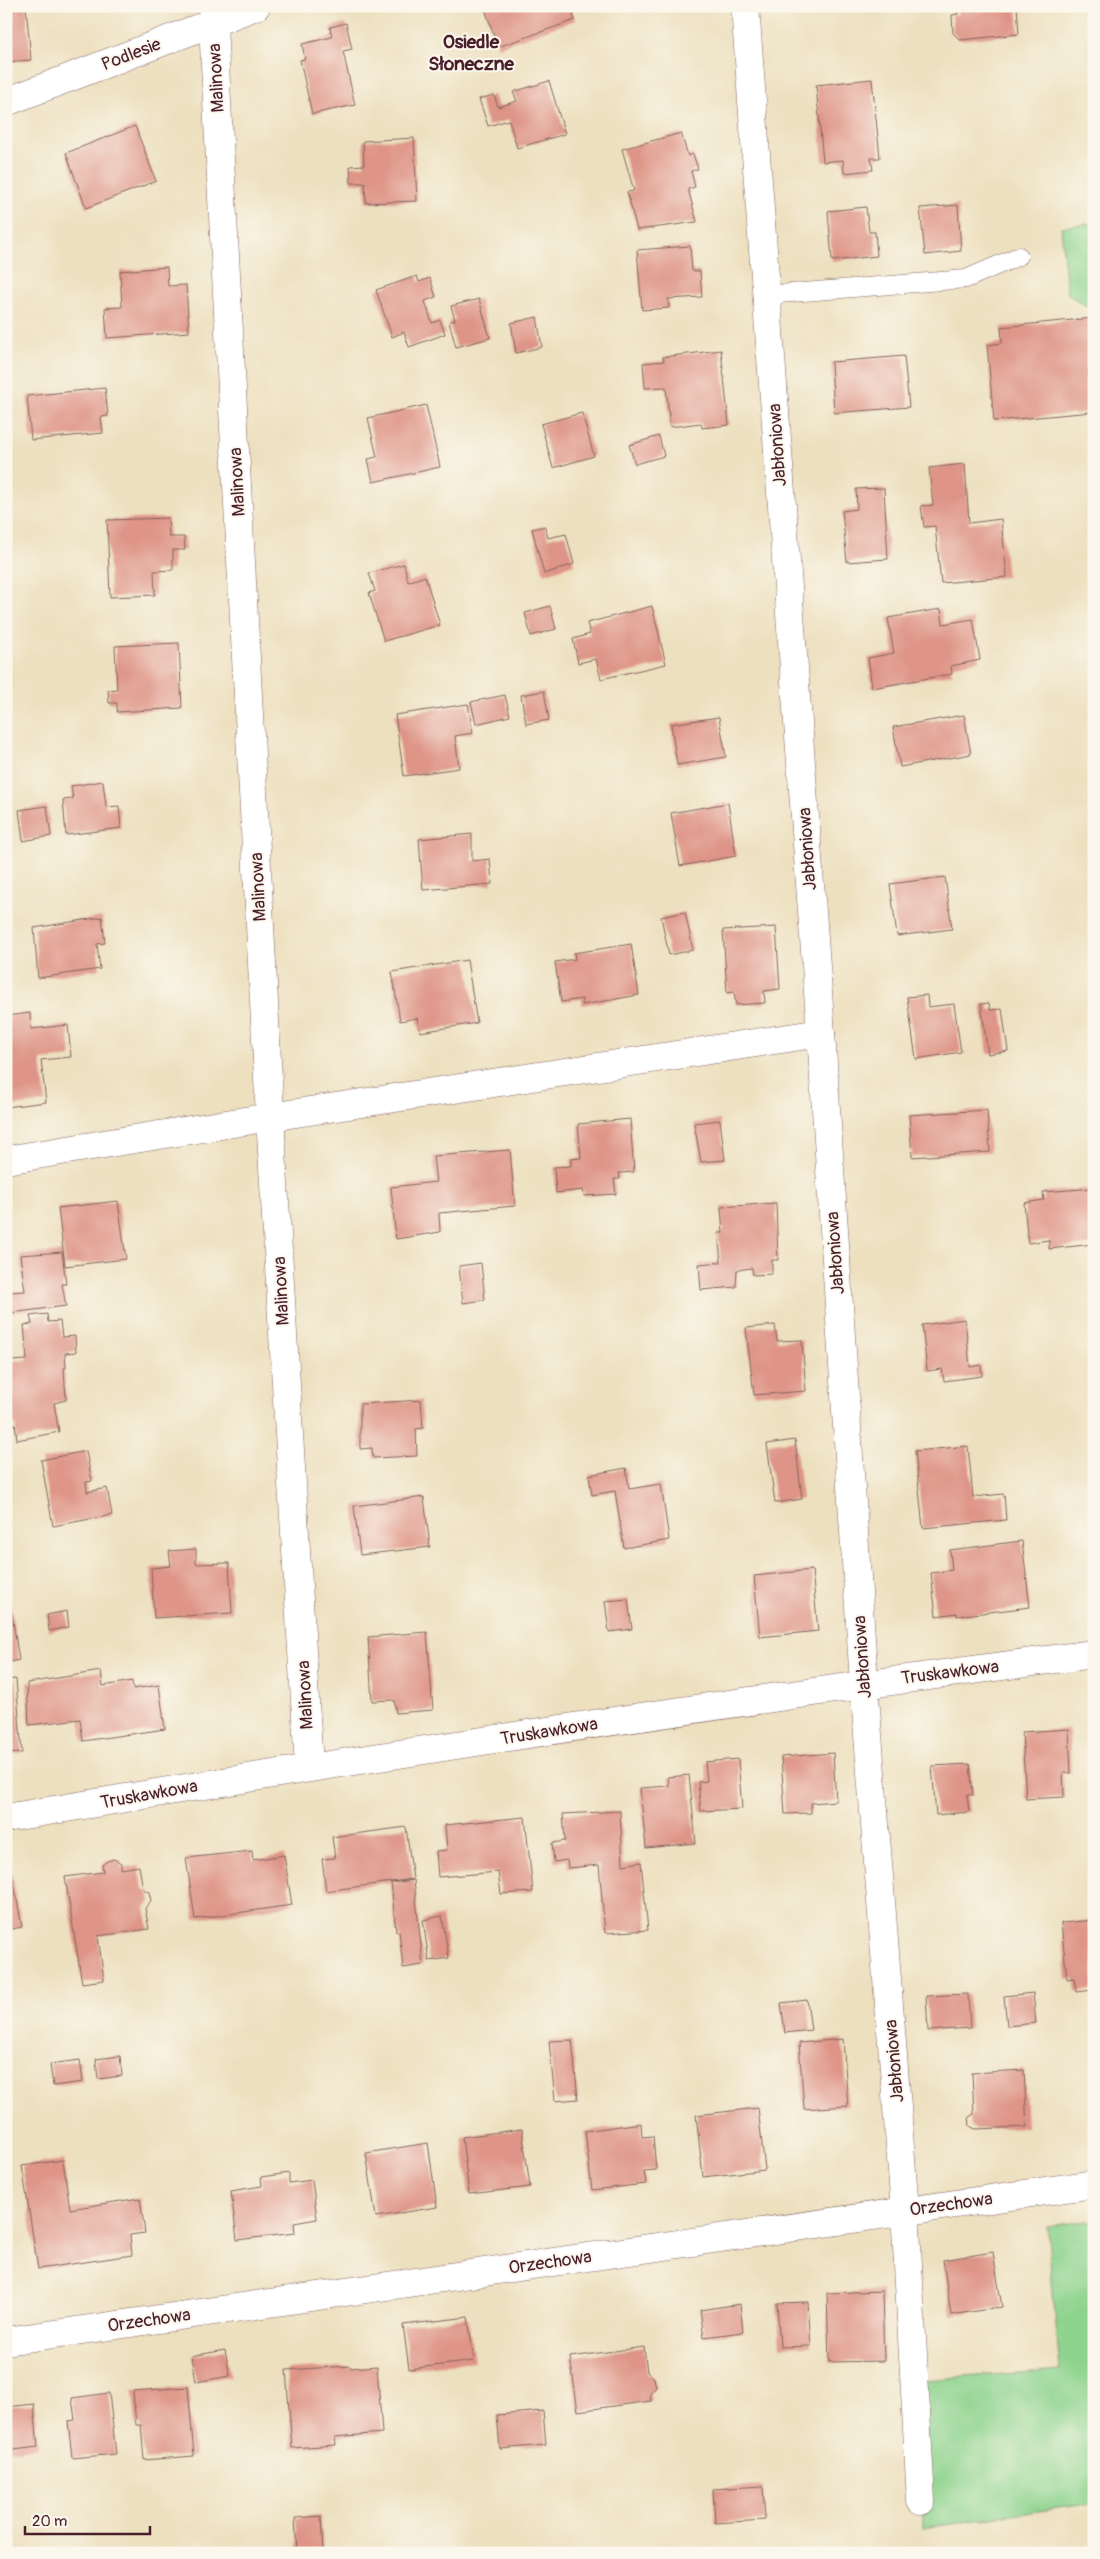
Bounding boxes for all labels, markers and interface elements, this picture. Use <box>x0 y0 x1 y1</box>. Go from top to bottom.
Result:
district label: Osiedle Słoneczne <box>428 30 514 76</box>
street label: Podlesie <box>98 33 164 76</box>
street label: Malinowa <box>203 43 230 113</box>
street label: Jabłoniowa <box>763 403 792 487</box>
street label: Malinowa <box>224 447 251 517</box>
street label: Jabłoniowa <box>793 807 822 891</box>
street label: Malinowa <box>245 852 272 922</box>
street label: Jabłoniowa <box>821 1211 850 1295</box>
street label: Malinowa <box>268 1256 295 1326</box>
street label: Jabłoniowa <box>848 1615 877 1699</box>
street label: Truskawkowa <box>900 1655 1000 1690</box>
street label: Malinowa <box>292 1660 319 1730</box>
street label: Truskawkowa <box>499 1712 600 1751</box>
street label: Truskawkowa <box>99 1775 200 1814</box>
street label: Jabłoniowa <box>879 2019 910 2103</box>
street label: Orzechowa <box>908 2187 994 2222</box>
street label: Orzechowa <box>507 2245 593 2280</box>
street label: Orzechowa <box>106 2303 192 2338</box>
scale bar <box>25 2504 150 2536</box>
text: 20 m <box>32 2512 67 2531</box>

